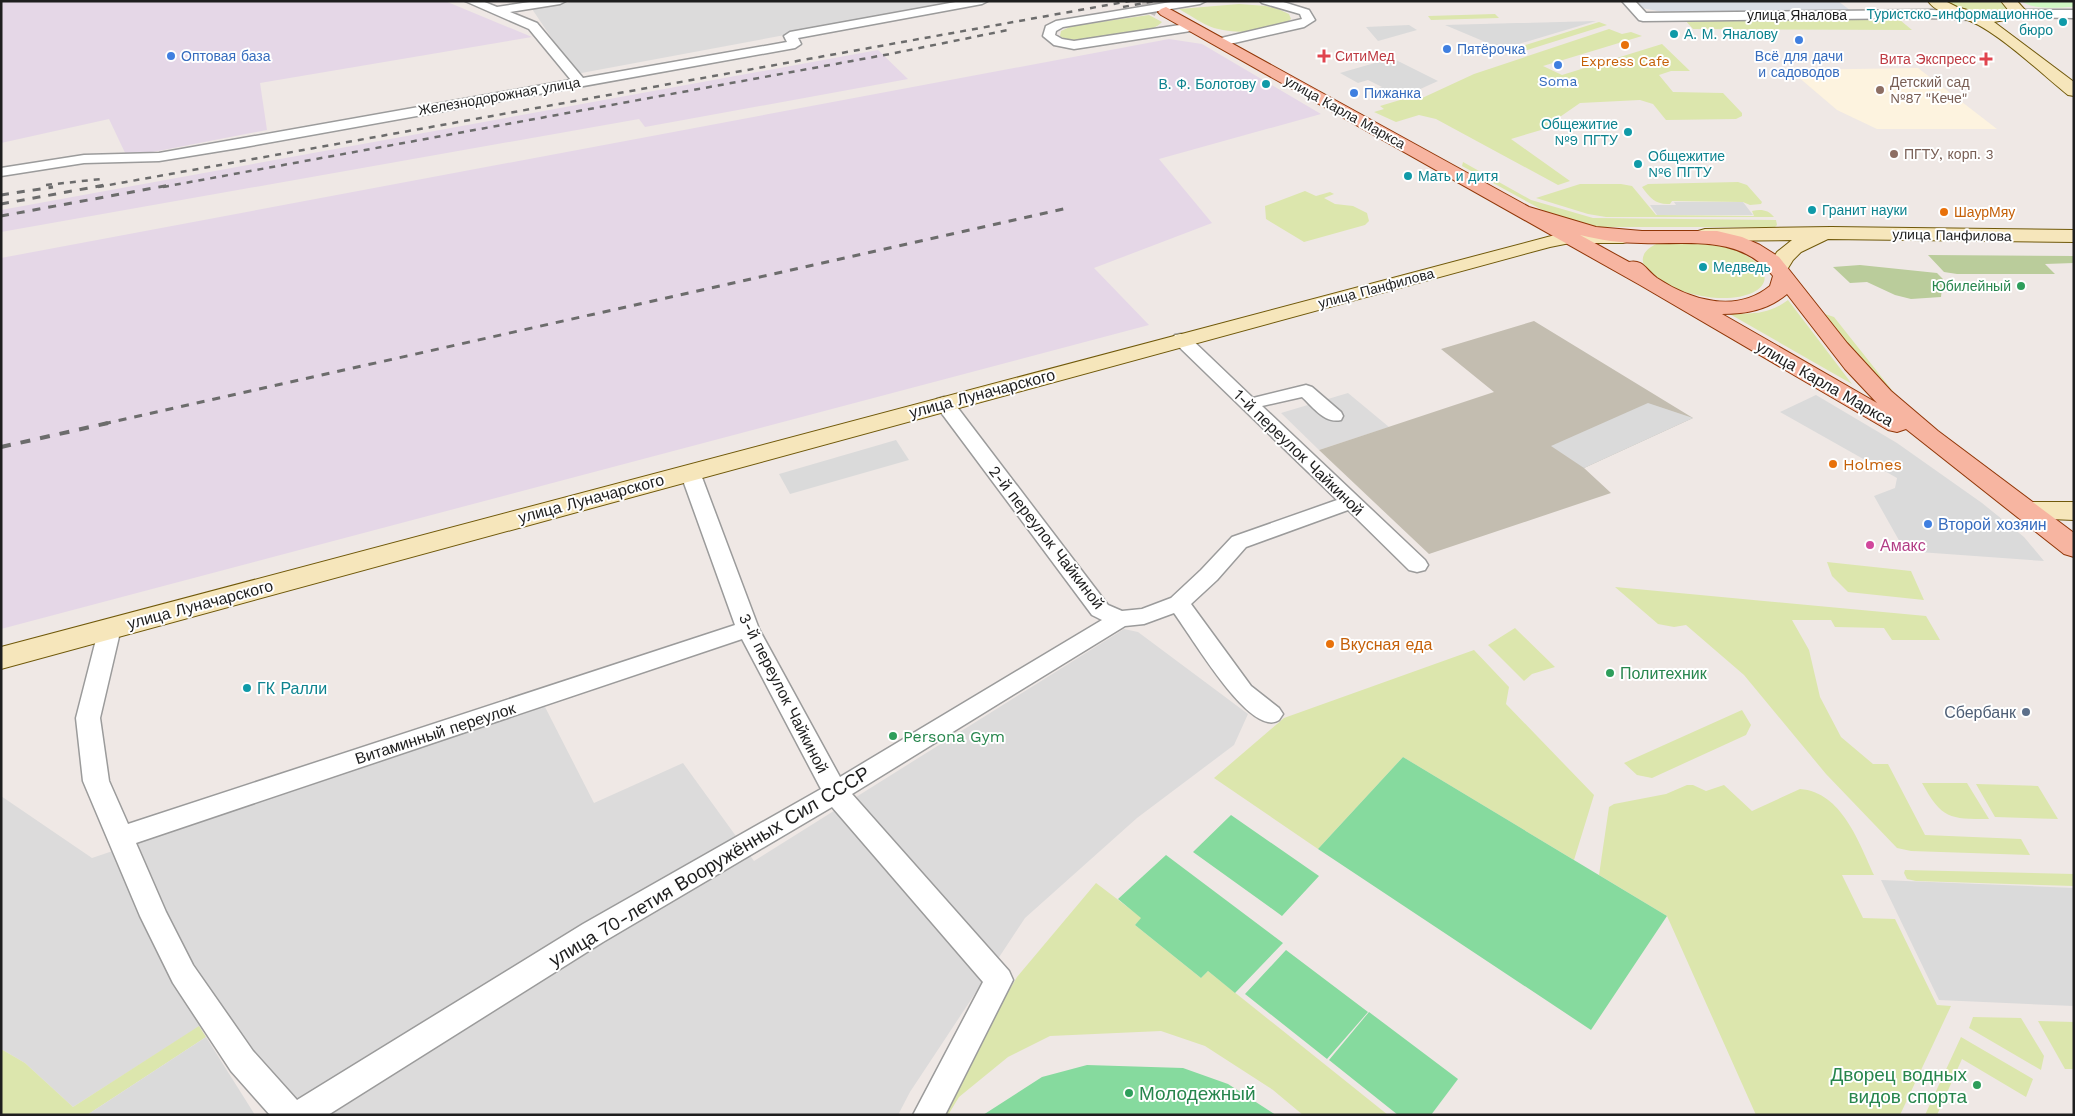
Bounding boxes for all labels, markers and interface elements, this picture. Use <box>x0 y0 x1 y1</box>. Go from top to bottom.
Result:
place label: Туристско-информационное бюро <box>1867 6 2053 38</box>
street label: улица Яналова <box>1747 7 1847 23</box>
marker: Туристско-информационное бюро <box>2057 16 2069 28</box>
place label: А. М. Яналову <box>1684 26 1778 42</box>
marker: А. М. Яналову <box>1668 28 1680 40</box>
marker: Всё для дачи и садоводов <box>1793 34 1805 46</box>
marker: Express Cafe <box>1619 39 1631 51</box>
place label: Пятёрочка <box>1457 41 1526 57</box>
marker: Пятёрочка <box>1441 43 1453 55</box>
place label: Оптовая база <box>181 48 271 64</box>
place label: СитиМед <box>1335 48 1395 64</box>
place label: Всё для дачи и садоводов <box>1755 48 1843 80</box>
marker: СитиМед <box>1317 49 1331 63</box>
marker: Оптовая база <box>165 50 177 62</box>
place label: Вита Экспресс <box>1880 51 1976 67</box>
place label: Express Cafe <box>1580 53 1670 69</box>
marker: Вита Экспресс <box>1980 53 1992 65</box>
marker: Soma <box>1552 59 1564 71</box>
street label: улица Карла Маркса <box>1282 72 1408 152</box>
place label: Soma <box>1539 73 1577 89</box>
street label: Железнодорожная улица <box>417 74 582 118</box>
place label: Детский сад №87 "Кече" <box>1890 74 1970 106</box>
place label: В. Ф. Болотову <box>1158 76 1256 92</box>
marker: В. Ф. Болотову <box>1260 78 1272 90</box>
marker: Детский сад №87 "Кече" <box>1874 84 1886 96</box>
place label: Пижанка <box>1364 85 1421 101</box>
marker: Пижанка <box>1348 87 1360 99</box>
place label: Общежитие №9 ПГТУ <box>1541 116 1618 148</box>
marker: Общежитие №9 ПГТУ <box>1622 126 1634 138</box>
place label: ПГТУ, корп. 3 <box>1904 146 1994 162</box>
place label: Общежитие №6 ПГТУ <box>1648 148 1725 180</box>
marker: ПГТУ, корп. 3 <box>1888 148 1900 160</box>
marker: Общежитие №6 ПГТУ <box>1632 158 1644 170</box>
place label: Мать и дитя <box>1418 168 1498 184</box>
marker: Мать и дитя <box>1402 170 1414 182</box>
place label: Гранит науки <box>1822 202 1907 218</box>
marker: Гранит науки <box>1806 204 1818 216</box>
place label: ШаурМяу <box>1954 204 2015 220</box>
marker: ШаурМяу <box>1938 206 1950 218</box>
street label: улица Панфилова <box>1892 226 2012 244</box>
place label: Медведь <box>1713 259 1771 275</box>
marker: Медведь <box>1697 261 1709 273</box>
street label: улица Панфилова <box>1316 265 1436 311</box>
place label: Юбилейный <box>1932 278 2011 294</box>
marker: Юбилейный <box>2015 280 2027 292</box>
street label: улица Карла Маркса <box>1753 336 1897 430</box>
street label: улица Луначарского <box>907 365 1057 422</box>
street label: 1-й переулок Чайкиной <box>1230 385 1368 519</box>
place label: Holmes <box>1843 455 1902 474</box>
marker: Holmes <box>1827 458 1839 470</box>
street label: 2-й переулок Чайкиной <box>985 462 1108 613</box>
street label: улица Луначарского <box>516 470 666 527</box>
place label: Второй хозяин <box>1938 515 2047 534</box>
marker: Второй хозяин <box>1922 518 1934 530</box>
place label: Амакс <box>1880 536 1926 555</box>
marker: Амакс <box>1864 539 1876 551</box>
street label: улица Луначарского <box>125 576 275 633</box>
street label: 3-й переулок Чайкиной <box>735 610 832 776</box>
place label: Вкусная еда <box>1340 635 1432 654</box>
marker: Вкусная еда <box>1324 638 1336 650</box>
place label: Политехник <box>1620 664 1708 683</box>
marker: Политехник <box>1604 667 1616 679</box>
place label: ГК Ралли <box>257 679 327 698</box>
marker: ГК Ралли <box>241 682 253 694</box>
street label: Витаминный переулок <box>353 698 519 768</box>
place label: Сбербанк <box>1944 703 2017 722</box>
marker: Сбербанк <box>2020 706 2032 718</box>
place label: Persona Gym <box>903 727 1005 746</box>
marker: Persona Gym <box>887 730 899 742</box>
street label: улица 70-летия Вооружённых Сил СССР <box>545 761 874 972</box>
place label: Дворец водных видов спорта <box>1830 1063 1967 1108</box>
marker: Дворец водных видов спорта <box>1971 1079 1983 1091</box>
place label: Молодежный <box>1139 1082 1256 1105</box>
marker: Молодежный <box>1123 1087 1135 1099</box>

